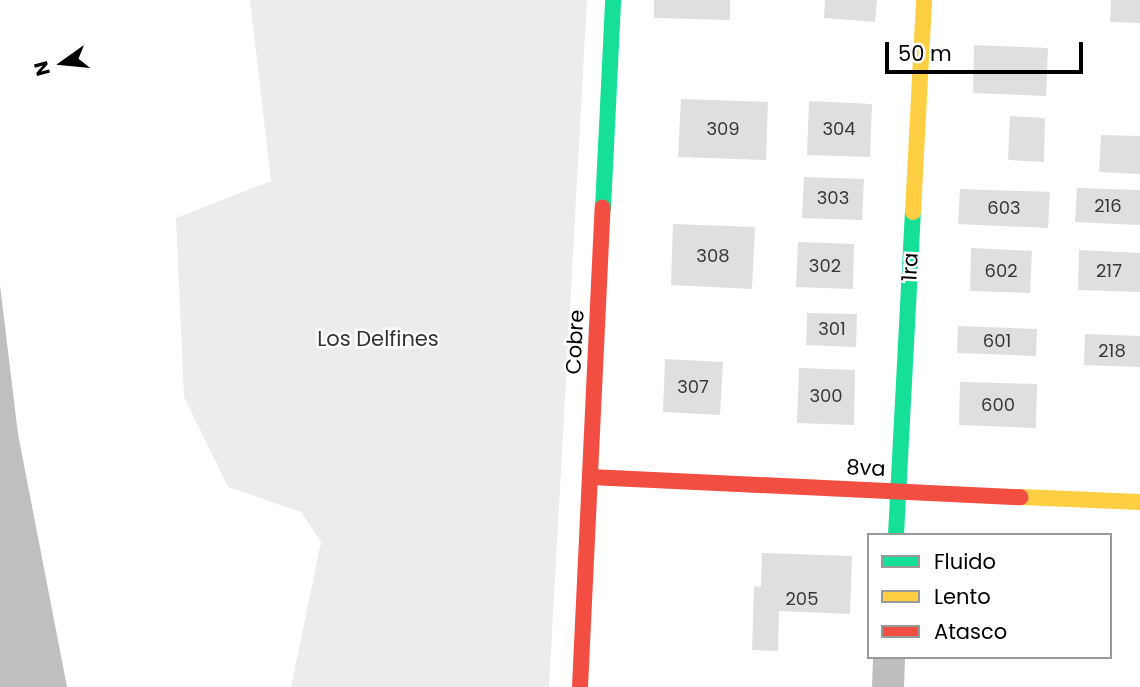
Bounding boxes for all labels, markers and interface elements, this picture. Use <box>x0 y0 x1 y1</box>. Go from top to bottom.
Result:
north arrow <box>28 28 98 98</box>
scale bar <box>888 28 1086 72</box>
text: 50 m <box>898 39 952 68</box>
text: N <box>27 58 57 79</box>
house number: 309 <box>706 118 740 140</box>
house number: 304 <box>822 118 856 140</box>
house number: 303 <box>817 187 849 209</box>
house number: 216 <box>1094 195 1122 217</box>
house number: 603 <box>987 197 1021 219</box>
house number: 308 <box>696 245 730 267</box>
street label: 1ra <box>897 252 923 282</box>
house number: 302 <box>809 255 841 277</box>
house number: 602 <box>984 260 1018 282</box>
house number: 217 <box>1096 260 1122 282</box>
street label: Cobre <box>561 309 589 375</box>
house number: 301 <box>818 318 846 340</box>
park label: Los Delfines <box>317 326 439 352</box>
house number: 601 <box>983 330 1011 352</box>
house number: 218 <box>1098 340 1126 362</box>
house number: 307 <box>677 376 709 398</box>
house number: 300 <box>809 385 843 407</box>
house number: 600 <box>981 394 1015 416</box>
street label: 8va <box>846 454 886 482</box>
legend <box>867 533 1112 659</box>
text: Fluido <box>934 547 996 576</box>
text: Lento <box>934 582 991 611</box>
house number: 205 <box>786 588 818 610</box>
text: Atasco <box>934 617 1007 646</box>

